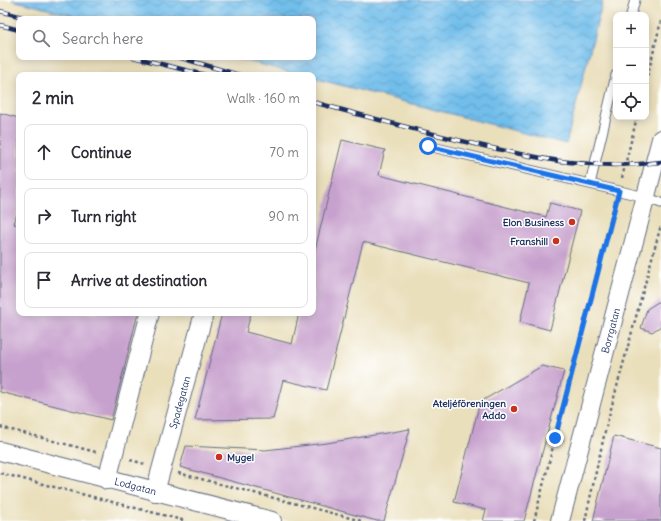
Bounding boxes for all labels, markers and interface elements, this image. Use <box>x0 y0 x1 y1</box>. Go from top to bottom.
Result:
map controls <box>613 12 649 120</box>
button: + <box>613 12 649 48</box>
search box <box>16 16 316 60</box>
icon: search <box>30 27 52 49</box>
text: Search here <box>62 29 143 48</box>
button: − <box>613 48 649 84</box>
button: locate <box>613 84 649 120</box>
text: 2 min <box>32 87 74 109</box>
text: Walk · 160 m <box>227 90 300 107</box>
route start <box>419 137 437 155</box>
icon: ahead <box>33 141 55 163</box>
text: Continue <box>71 143 132 162</box>
text: 70 m <box>270 144 299 161</box>
icon: right <box>33 205 55 227</box>
text: Turn right <box>71 207 136 226</box>
text: 90 m <box>268 208 299 225</box>
place label: Elon Business <box>503 216 564 229</box>
marker: Elon Business <box>567 217 577 227</box>
place label: Franshill <box>510 235 548 248</box>
marker: Franshill <box>551 236 561 246</box>
icon: arrive <box>33 269 55 291</box>
text: Arrive at destination <box>71 271 207 290</box>
street label: Borrgatan <box>599 306 623 355</box>
street label: Spadegatan <box>167 374 194 430</box>
place label: Ateljéföreningen Addo <box>433 397 506 422</box>
marker: Ateljéföreningen Addo <box>509 404 519 414</box>
route end <box>546 429 564 447</box>
place label: Mygel <box>227 451 254 464</box>
marker: Mygel <box>214 452 224 462</box>
street label: Lodgatan <box>113 475 158 498</box>

